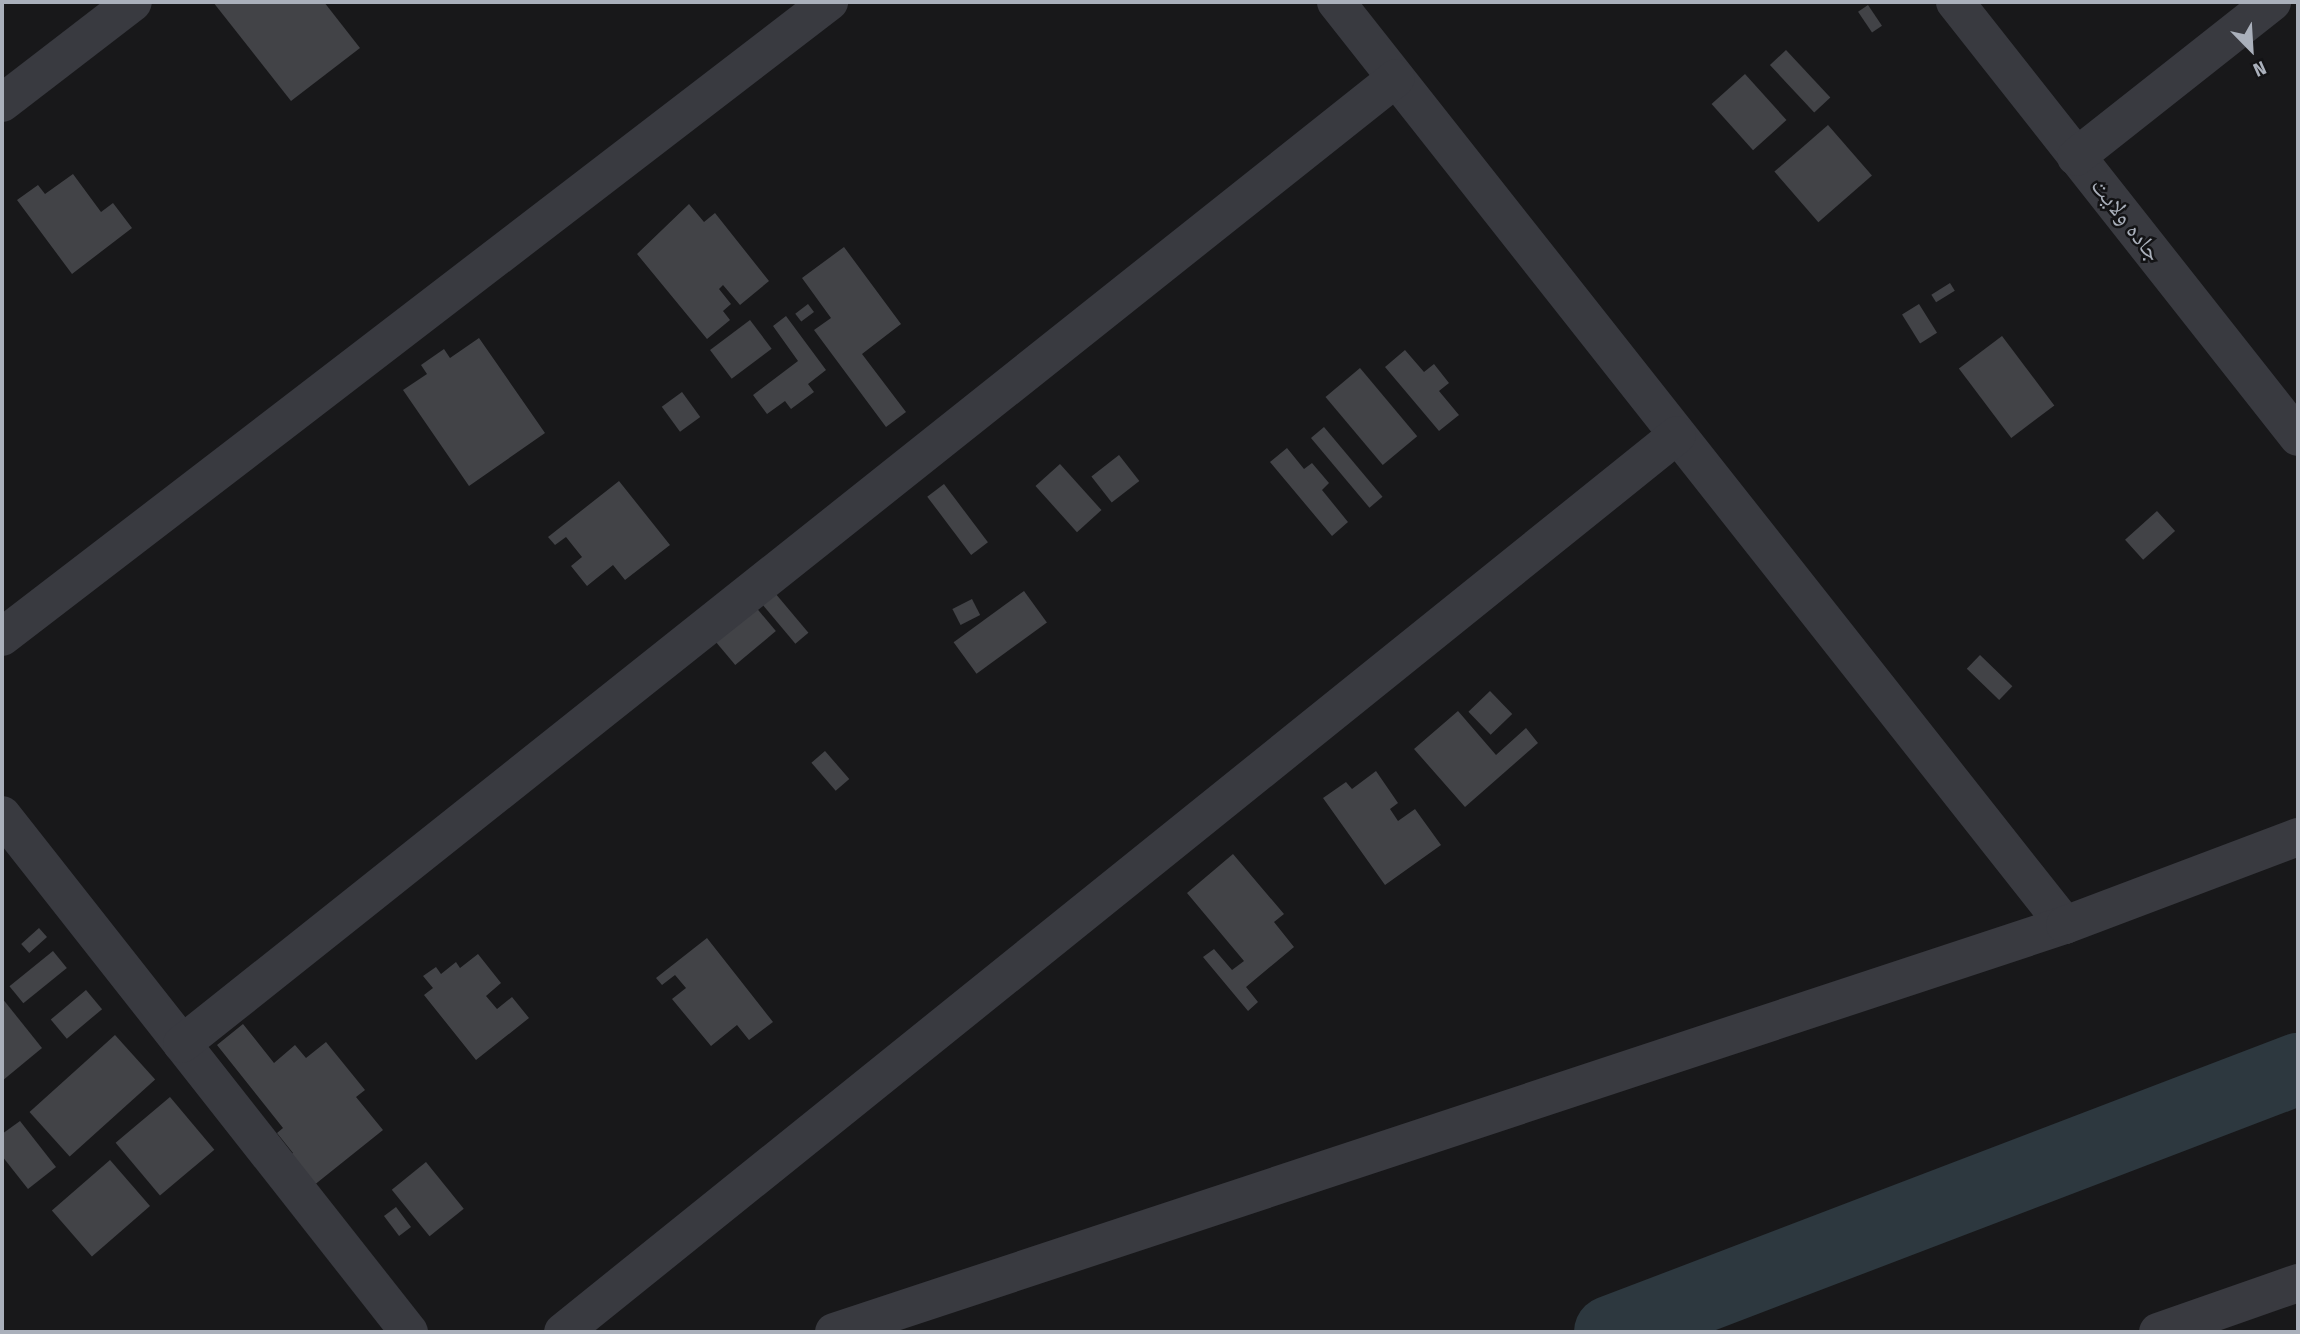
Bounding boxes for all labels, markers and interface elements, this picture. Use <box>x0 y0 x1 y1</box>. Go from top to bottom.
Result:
north arrow <box>2216 14 2286 84</box>
text: N <box>2250 56 2270 81</box>
street label: جاده ولایت <box>2084 172 2168 268</box>

